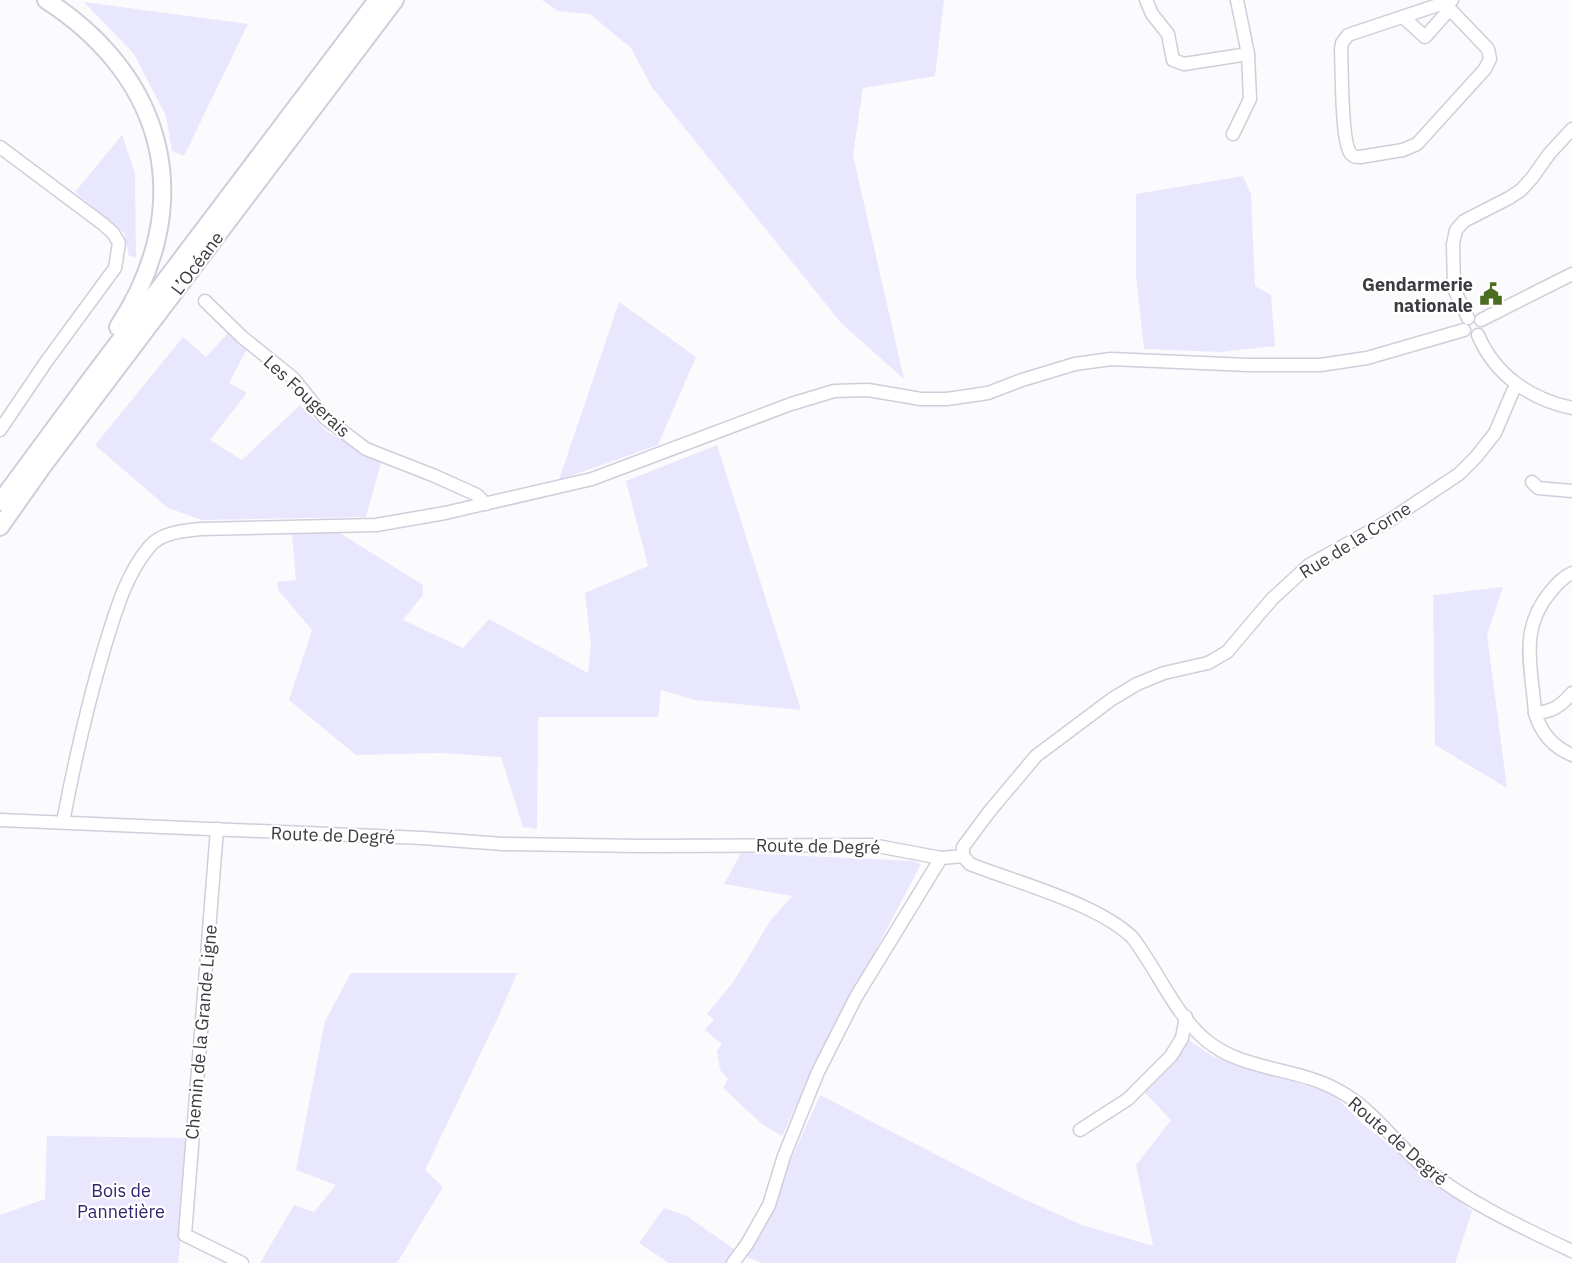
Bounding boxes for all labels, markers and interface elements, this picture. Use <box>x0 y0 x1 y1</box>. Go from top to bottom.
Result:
street label: L’Océane <box>166 227 228 299</box>
place label: Gendarmerie nationale <box>1362 273 1473 317</box>
public building icon: Gendarmerie nationale <box>1478 281 1504 307</box>
street label: Les Fougerais <box>259 350 355 442</box>
street label: Rue de la Corne <box>1295 496 1415 583</box>
street label: Route de Degré <box>270 821 396 849</box>
street label: Route de Degré <box>756 833 880 859</box>
street label: Chemin de la Grande Ligne <box>180 923 222 1141</box>
street label: Route de Degré <box>1344 1092 1453 1191</box>
park label: Bois de Pannetière <box>77 1179 165 1223</box>

